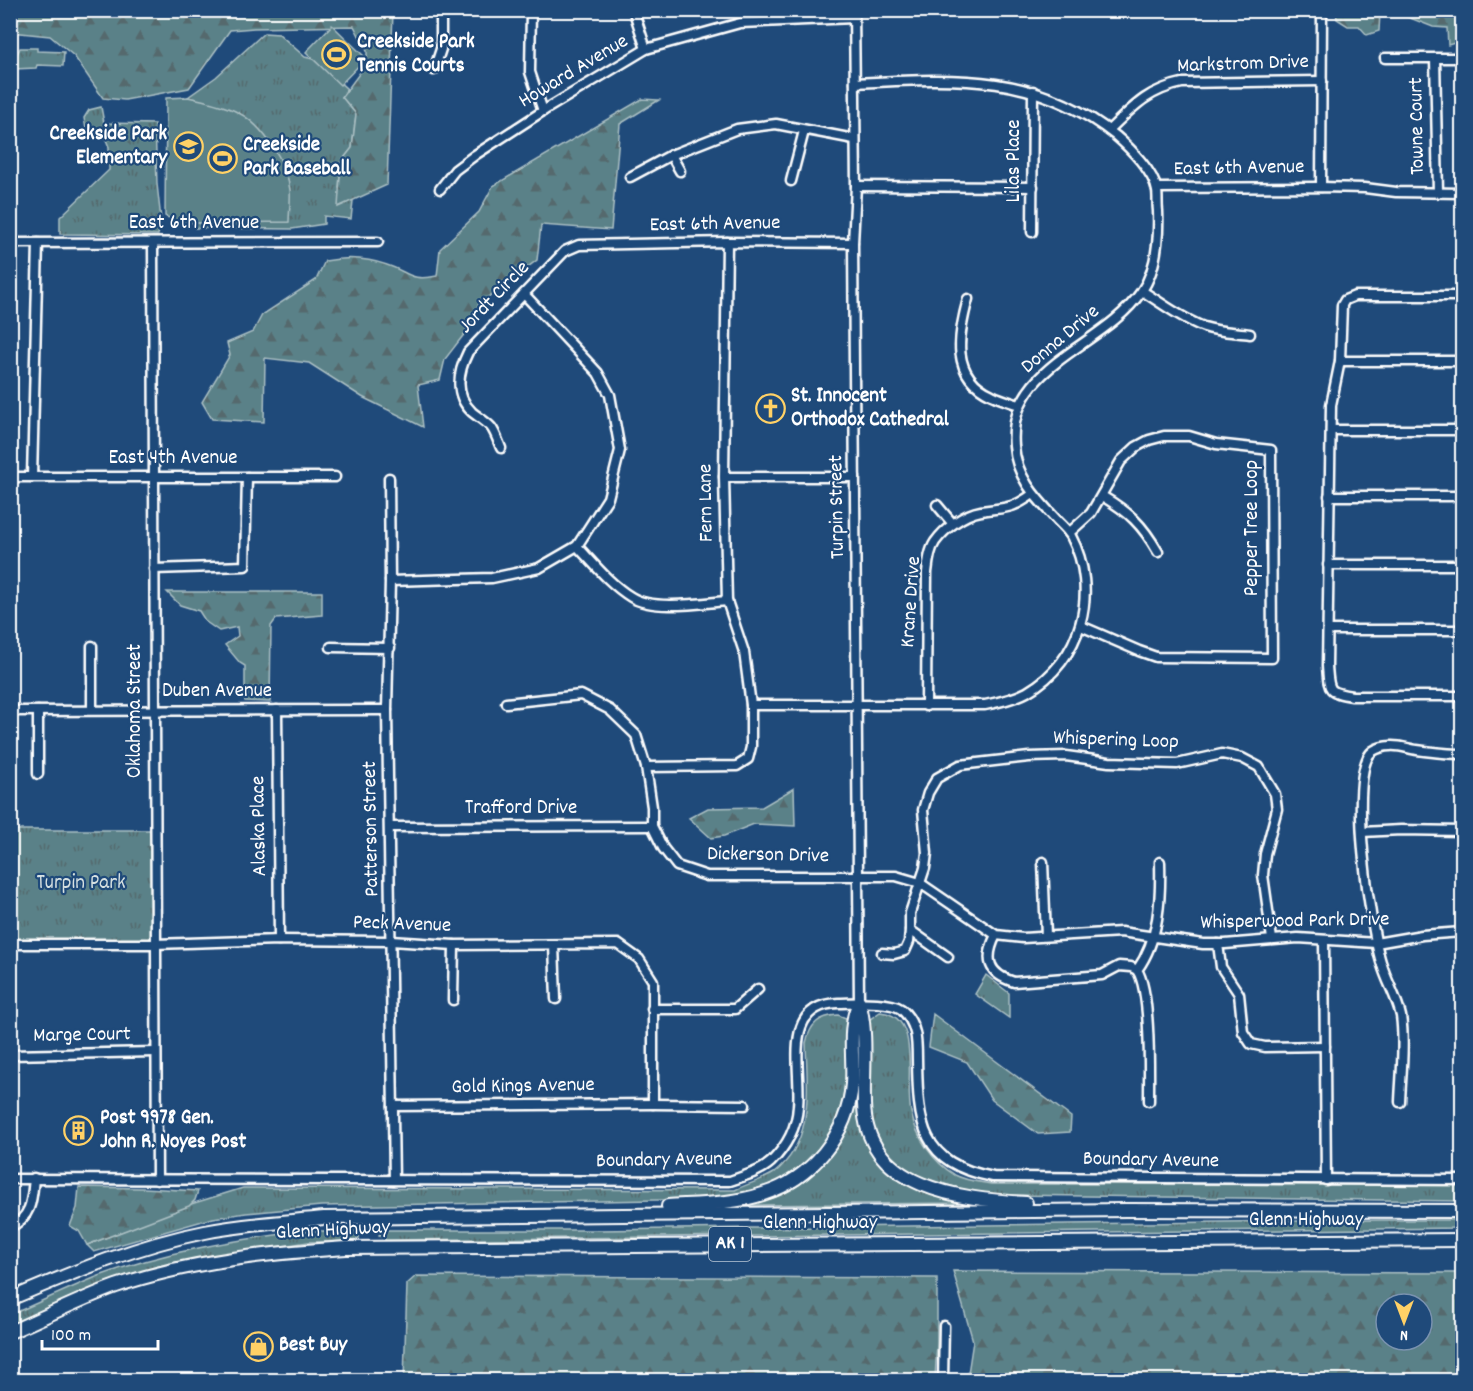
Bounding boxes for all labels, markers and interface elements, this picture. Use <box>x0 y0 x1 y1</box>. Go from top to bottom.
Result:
street label: Howard Avenue <box>513 27 635 117</box>
place label: Creekside Park Tennis Courts <box>357 28 475 82</box>
sports icon: Creekside Park Tennis Courts <box>320 39 352 71</box>
street label: Markstrom Drive <box>1177 48 1309 82</box>
street label: Towne Court <box>1402 77 1434 175</box>
place label: Creekside Park Elementary <box>49 120 168 174</box>
street label: Lilas Place <box>1000 120 1030 203</box>
school or university icon: Creekside Park Elementary <box>172 131 204 163</box>
place label: Creekside Park Baseball <box>243 131 351 185</box>
sports icon: Creekside Park Baseball <box>206 142 238 174</box>
street label: East 6th Avenue <box>1173 153 1305 185</box>
street label: East 6th Avenue <box>129 209 259 239</box>
street label: East 6th Avenue <box>649 209 781 241</box>
street label: Jordt Circle <box>452 255 538 341</box>
street label: Donna Drive <box>1015 298 1107 382</box>
place label: St. Innocent Orthodox Cathedral <box>791 382 950 436</box>
church icon: St. Innocent Orthodox Cathedral <box>754 393 786 425</box>
street label: East 4th Avenue <box>108 444 238 474</box>
street label: Turpin Street <box>822 454 854 559</box>
street label: Pepper Tree Loop <box>1238 460 1268 596</box>
street label: Fern Lane <box>691 464 723 542</box>
street label: Krane Drive <box>894 555 930 649</box>
street label: Oklahoma Street <box>121 643 151 778</box>
street label: Duben Avenue <box>162 677 272 707</box>
street label: Whispering Loop <box>1053 724 1179 758</box>
street label: Patterson Street <box>356 761 388 897</box>
street label: Alaska Place <box>244 775 276 877</box>
street label: Trafford Drive <box>465 794 577 824</box>
street label: Dickerson Drive <box>707 840 829 872</box>
park label: Turpin Park <box>36 869 126 899</box>
street label: Whisperwood Park Drive <box>1200 905 1390 939</box>
street label: Peck Avenue <box>352 908 452 942</box>
street label: Marge Court <box>33 1020 131 1052</box>
street label: Gold Kings Avenue <box>451 1071 595 1103</box>
place label: Post 9978 Gen. John R. Noyes Post <box>100 1104 246 1158</box>
building icon: Post 9978 Gen. John R. Noyes Post <box>63 1115 95 1147</box>
street label: Boundary Aveune <box>596 1145 732 1177</box>
street label: Boundary Aveune <box>1083 1145 1219 1177</box>
street label: Glenn Highway <box>1249 1206 1364 1236</box>
street label: Glenn Highway <box>763 1209 878 1239</box>
street label: Glenn Highway <box>275 1213 391 1249</box>
road number: AK 1 <box>709 1227 751 1261</box>
north arrow <box>1374 1292 1434 1352</box>
scale bar <box>42 1313 158 1351</box>
text: N <box>1400 1323 1408 1346</box>
text: 100 m <box>51 1324 91 1349</box>
shop icon: Best Buy <box>242 1330 274 1362</box>
place label: Best Buy <box>279 1331 349 1361</box>

